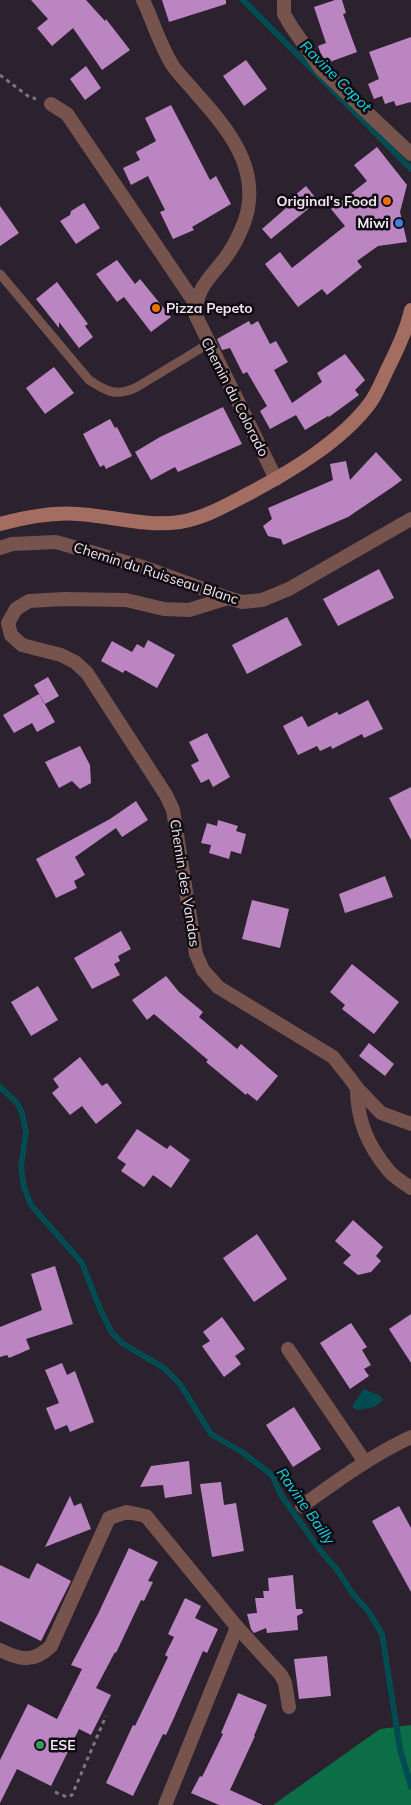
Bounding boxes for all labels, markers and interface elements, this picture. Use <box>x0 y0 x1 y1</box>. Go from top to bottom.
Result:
water label: Ravine Capot <box>296 36 376 116</box>
place label: Original's Food <box>276 192 377 210</box>
marker: Original's Food <box>381 195 393 207</box>
place label: Miwi <box>357 214 389 232</box>
marker: Miwi <box>393 217 405 229</box>
place label: Pizza Pepeto <box>166 299 253 317</box>
marker: Pizza Pepeto <box>150 302 162 314</box>
street label: Chemin du Colorado <box>197 334 273 460</box>
street label: Chemin du Ruisseau Blanc <box>71 538 241 608</box>
street label: Chemin des Vandas <box>166 818 204 948</box>
water label: Ravine Bailly <box>273 1464 340 1549</box>
place label: ESE <box>50 1736 76 1754</box>
marker: ESE <box>34 1739 46 1751</box>

